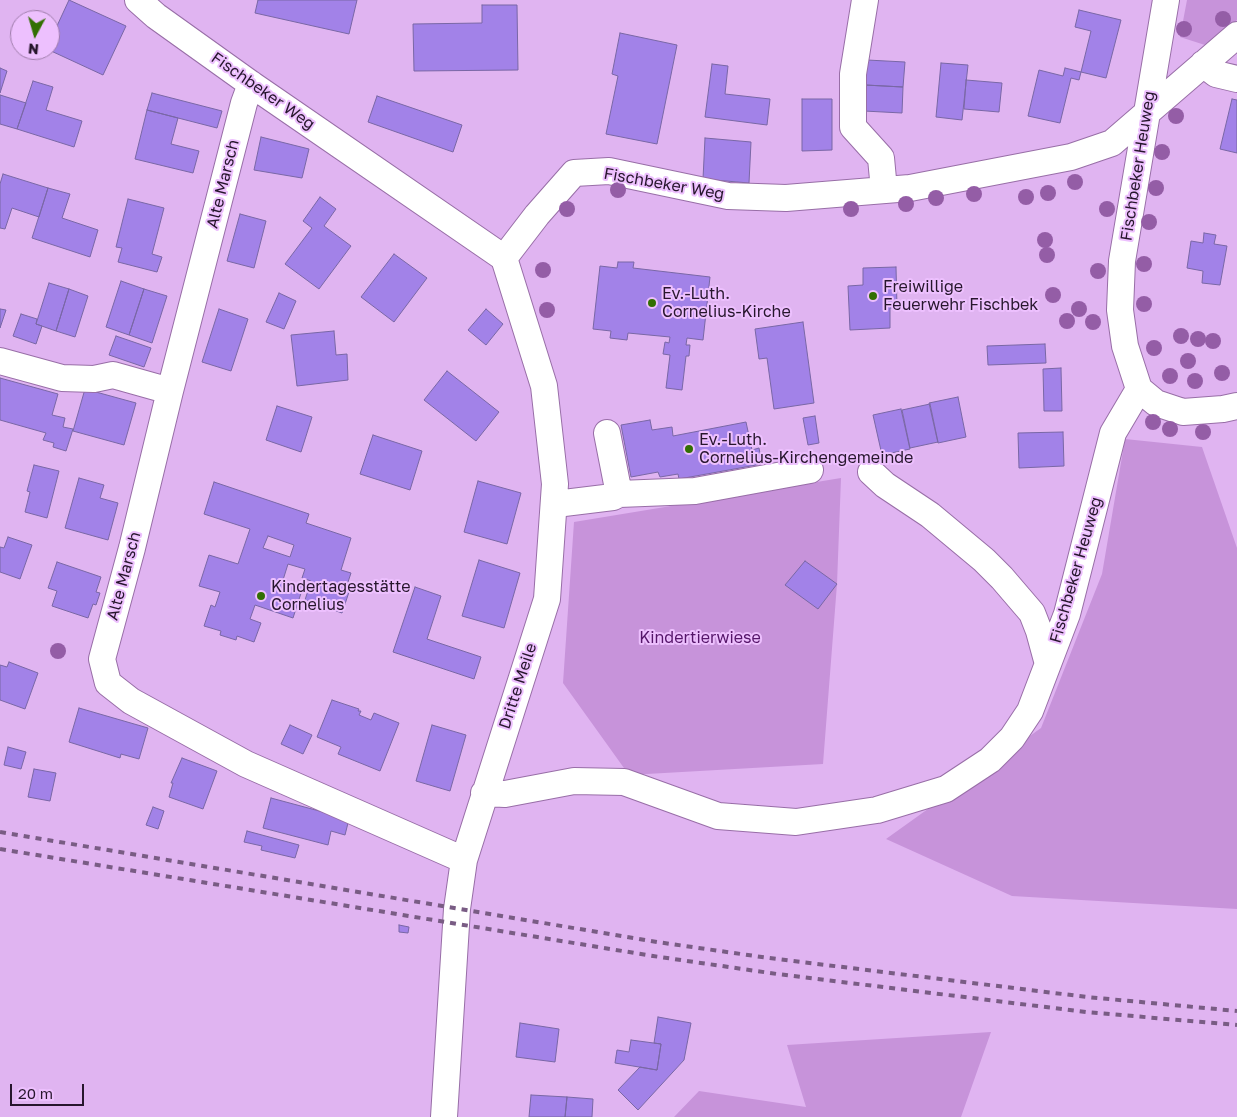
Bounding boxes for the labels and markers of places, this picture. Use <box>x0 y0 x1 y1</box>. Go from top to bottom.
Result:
place label: Freiwillige Feuerwehr Fischbek <box>883 277 1038 315</box>
place label: Ev.-Luth. Cornelius-Kirche <box>662 284 791 322</box>
marker: Freiwillige Feuerwehr Fischbek <box>867 290 879 302</box>
marker: Ev.-Luth. Cornelius-Kirche <box>646 297 658 309</box>
place label: Ev.-Luth. Cornelius-Kirchengemeinde <box>699 430 913 468</box>
marker: Ev.-Luth. Cornelius-Kirchengemeinde <box>683 443 695 455</box>
place label: Kindertagesstätte Cornelius <box>271 577 411 615</box>
marker: Kindertagesstätte Cornelius <box>255 590 267 602</box>

